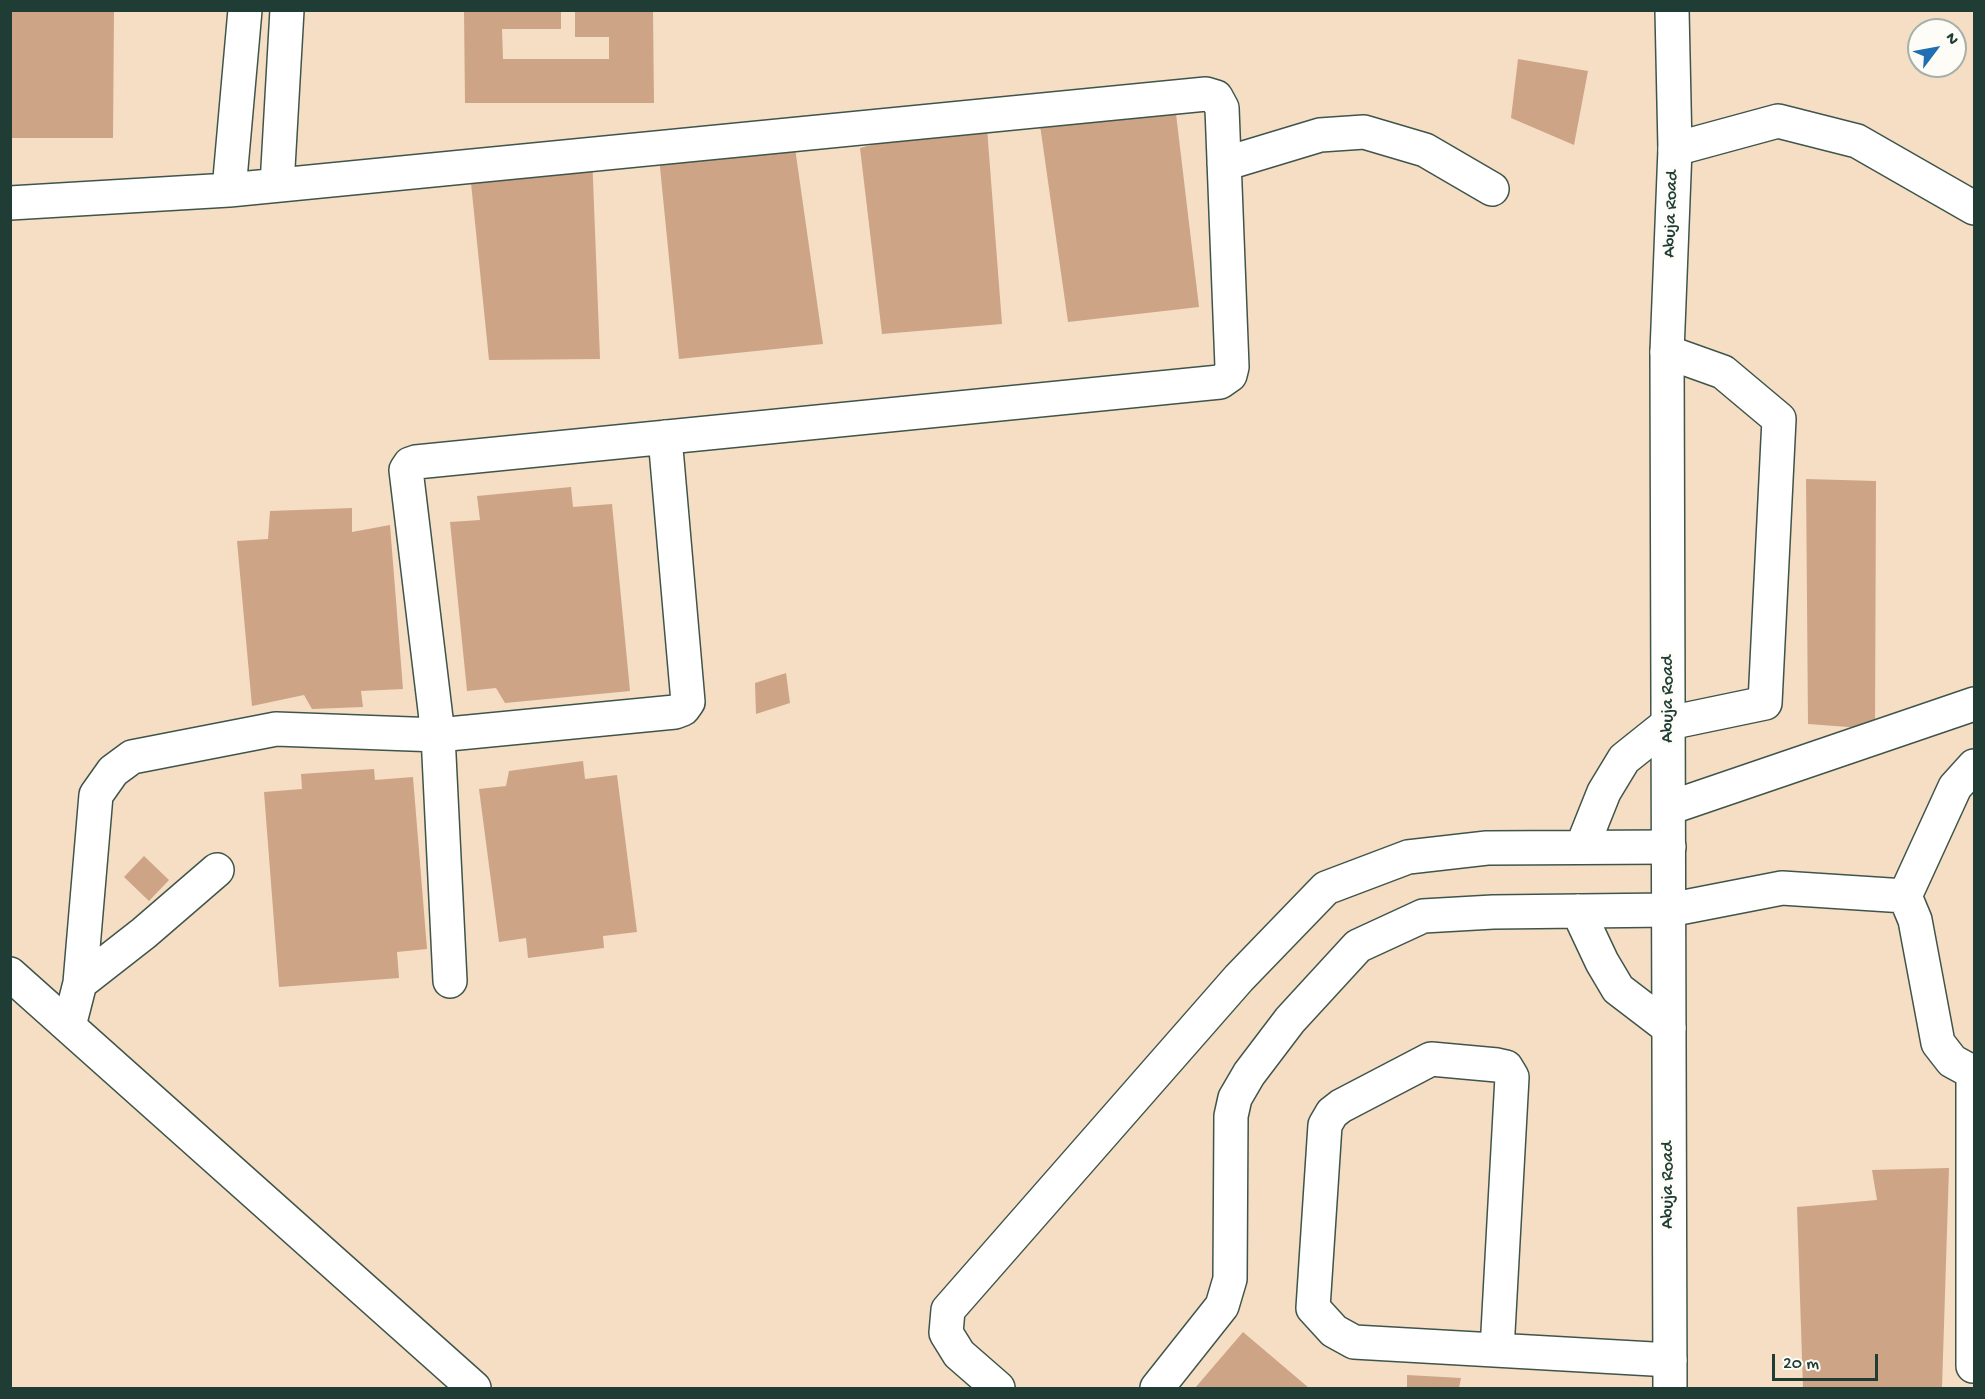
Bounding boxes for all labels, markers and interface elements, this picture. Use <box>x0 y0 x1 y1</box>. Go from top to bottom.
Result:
north arrow <box>1907 18 1967 78</box>
text: N <box>1940 30 1962 49</box>
street label: Abuja Road <box>1660 170 1684 258</box>
street label: Abuja Road <box>1658 655 1680 743</box>
street label: Abuja Road <box>1658 1141 1680 1229</box>
scale bar <box>1775 1342 1882 1380</box>
text: 20 m <box>1783 1354 1819 1375</box>

